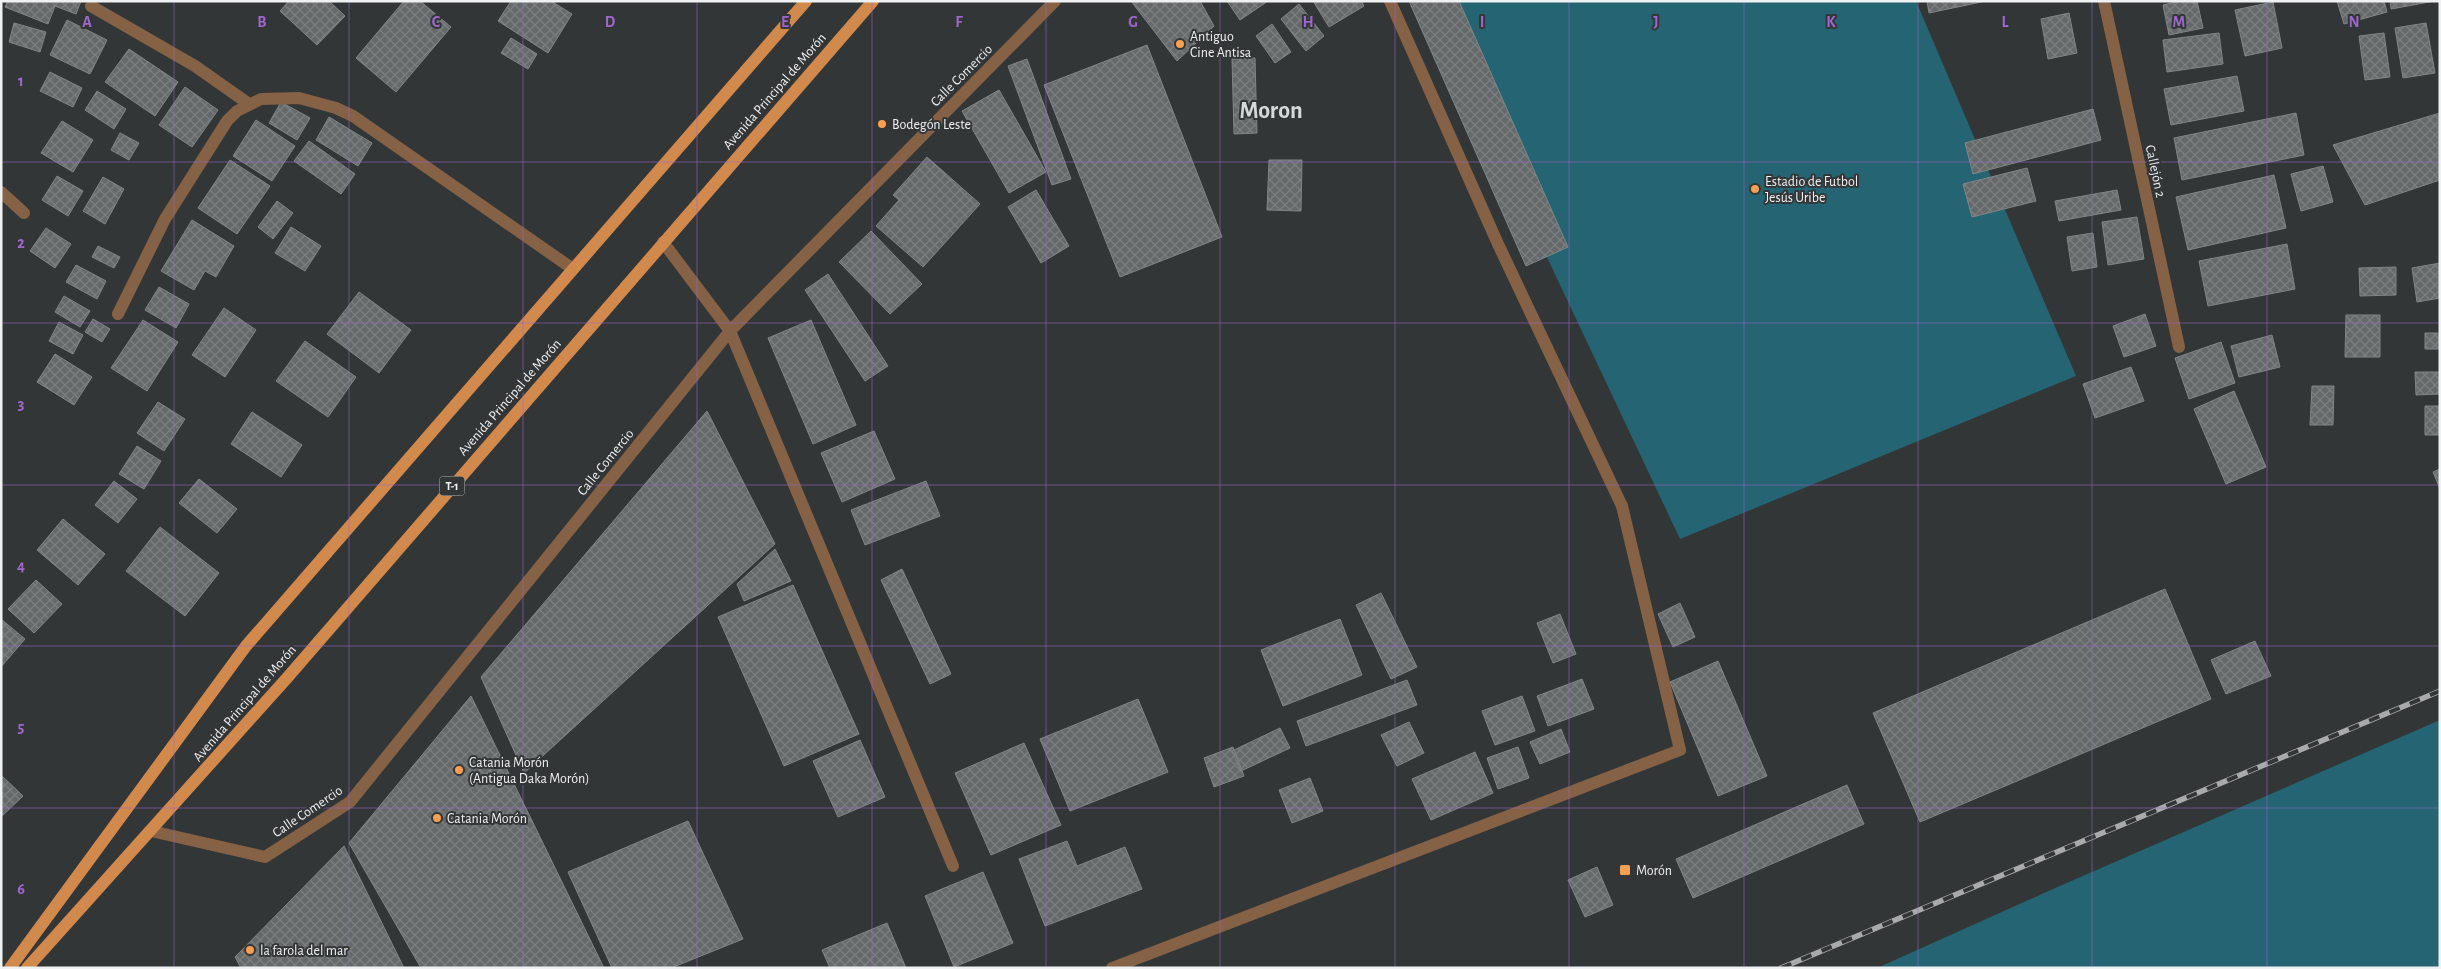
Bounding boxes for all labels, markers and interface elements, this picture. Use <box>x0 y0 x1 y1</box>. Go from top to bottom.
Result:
text: A <box>82 14 92 30</box>
text: B <box>257 14 267 30</box>
text: C <box>432 14 441 30</box>
text: D <box>605 14 616 30</box>
text: E <box>781 14 789 30</box>
text: F <box>955 14 963 30</box>
text: G <box>1128 14 1138 30</box>
text: H <box>1302 14 1314 30</box>
text: I <box>1480 14 1484 30</box>
text: J <box>1653 14 1659 30</box>
text: K <box>1826 14 1836 30</box>
text: L <box>2002 14 2009 30</box>
text: M <box>2173 14 2185 30</box>
text: N <box>2348 14 2360 30</box>
place label: Antiguo Cine Antisa <box>1190 30 1252 60</box>
street label: Avenida Principal de Morón <box>721 31 829 152</box>
marker: Antiguo Cine Antisa <box>1174 38 1186 50</box>
street label: Calle Comercio <box>928 42 995 109</box>
text: 1 <box>18 73 24 89</box>
district label: Moron <box>1239 99 1303 123</box>
marker: Bodegón Leste <box>876 118 888 130</box>
place label: Bodegón Leste <box>892 118 971 132</box>
street label: Callejón 2 <box>2143 144 2167 199</box>
place label: Estadio de Futbol Jesús Uribe <box>1765 175 1858 205</box>
marker: Estadio de Futbol Jesús Uribe <box>1749 183 1761 195</box>
text: 2 <box>17 235 25 251</box>
street label: Avenida Principal de Morón <box>456 337 564 458</box>
text: 3 <box>18 396 25 412</box>
street label: Calle Comercio <box>575 427 637 499</box>
road number: T-1 <box>440 476 464 496</box>
text: 4 <box>17 558 25 574</box>
street label: Avenida Principal de Morón <box>191 643 299 764</box>
text: 5 <box>18 719 25 735</box>
place label: Catania Morón (Antigua Daka Morón) <box>469 756 589 786</box>
marker: Catania Morón (Antigua Daka Morón) <box>453 764 465 776</box>
street label: Calle Comercio <box>270 783 345 840</box>
marker: Catania Morón <box>431 812 443 824</box>
place label: Catania Morón <box>447 812 527 826</box>
marker: Morón <box>1618 863 1632 877</box>
place label: Morón <box>1636 864 1672 878</box>
text: 6 <box>17 881 25 897</box>
marker: la farola del mar <box>244 944 256 956</box>
place label: la farola del mar <box>260 944 348 958</box>

